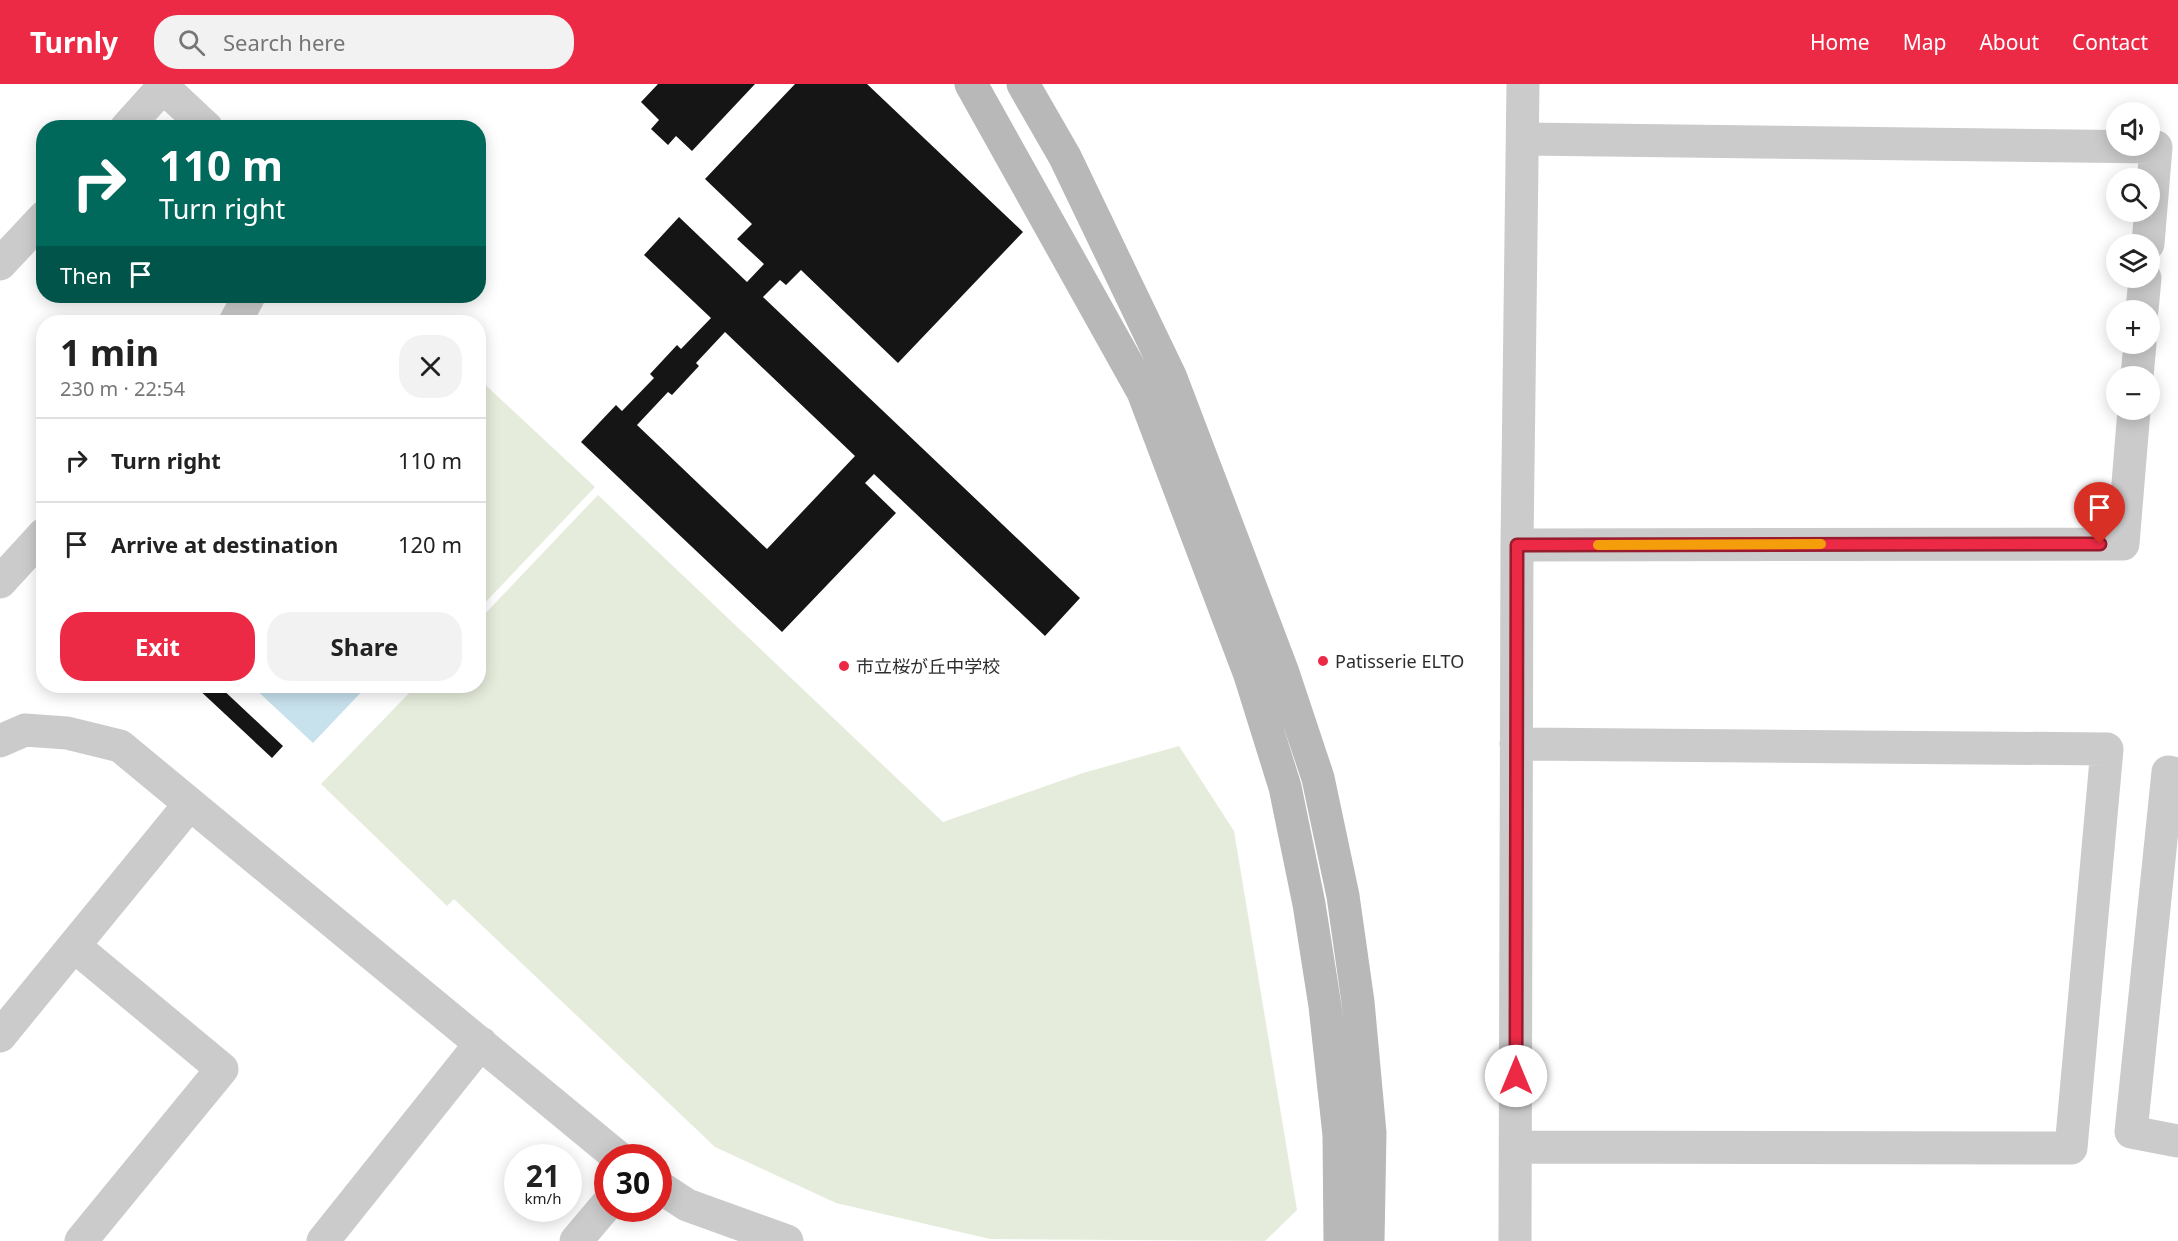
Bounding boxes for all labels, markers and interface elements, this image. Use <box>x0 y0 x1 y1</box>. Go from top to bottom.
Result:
search box <box>154 15 574 69</box>
text: Turnly <box>30 23 118 61</box>
icon: search <box>175 26 208 59</box>
text: Search here <box>223 27 345 57</box>
text: Home <box>1810 28 1870 56</box>
text: Map <box>1903 28 1946 56</box>
text: About <box>1979 28 2039 56</box>
text: Contact <box>2072 28 2148 56</box>
map controls <box>2106 102 2160 420</box>
button: sound <box>2106 102 2160 156</box>
text: 110 m <box>159 136 283 193</box>
icon: right <box>60 144 138 222</box>
button: search <box>2106 168 2160 222</box>
text: Turn right <box>159 190 285 227</box>
button: layers <box>2106 234 2160 288</box>
icon: arrive <box>124 258 157 291</box>
text: Then <box>60 260 112 290</box>
button: + <box>2106 300 2160 354</box>
text: 1 min <box>60 328 159 377</box>
button: close <box>399 335 462 398</box>
button: − <box>2106 366 2160 420</box>
text: 230 m · 22:54 <box>60 375 185 402</box>
icon: right <box>60 444 93 477</box>
text: Turn right <box>111 445 221 475</box>
text: 110 m <box>398 445 462 475</box>
pin <box>2074 482 2125 544</box>
icon: arrive <box>2083 491 2116 524</box>
icon: arrive <box>60 528 93 561</box>
text: Arrive at destination <box>111 529 338 559</box>
text: 120 m <box>398 529 462 559</box>
button: Exit <box>60 612 255 681</box>
button: Share <box>267 612 462 681</box>
place label: Patisserie ELTO <box>1335 649 1464 673</box>
place label: 市立桜が丘中学校 <box>856 654 1000 678</box>
marker: Patisserie ELTO <box>1316 654 1330 668</box>
marker: 市立桜が丘中学校 <box>837 659 851 673</box>
position arrow <box>1484 1044 1548 1108</box>
speed limit sign: 30 <box>594 1144 672 1222</box>
text: 21 <box>526 1155 560 1196</box>
text: km/h <box>525 1188 561 1208</box>

